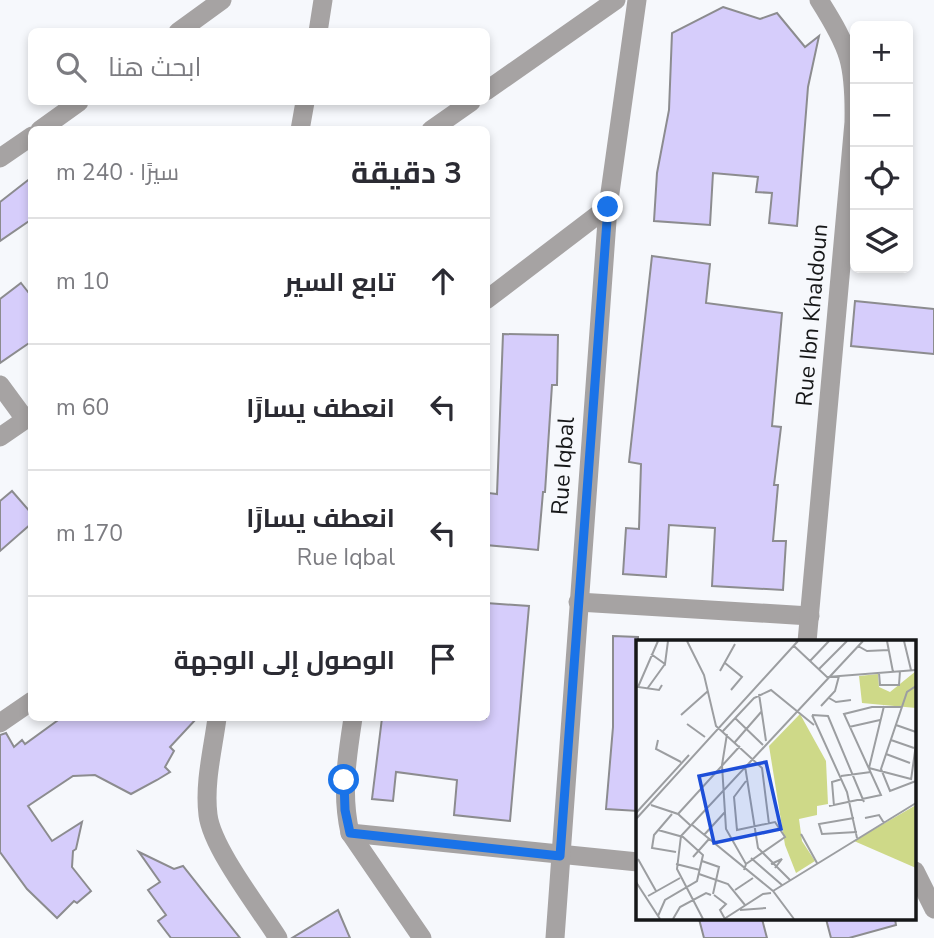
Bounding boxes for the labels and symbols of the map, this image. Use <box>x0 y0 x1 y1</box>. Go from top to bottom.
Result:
route end <box>592 191 623 222</box>
street label: Rue Ibn Khaldoun <box>789 222 835 408</box>
street label: Rue Iqbal <box>544 416 582 516</box>
inset map <box>636 640 916 920</box>
route start <box>328 764 359 795</box>

